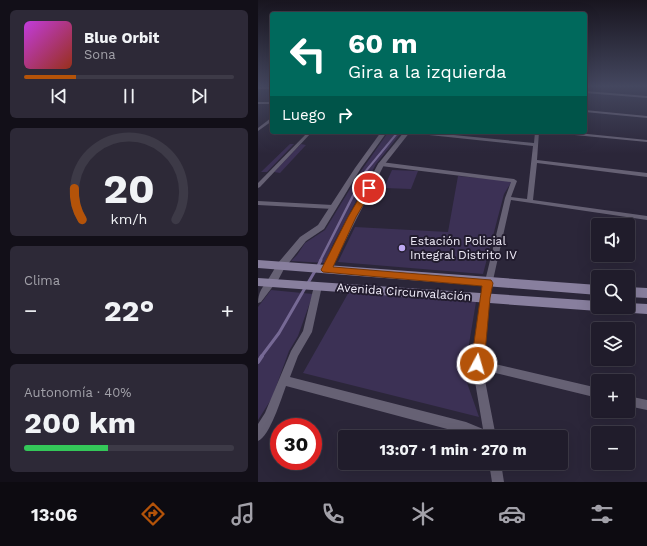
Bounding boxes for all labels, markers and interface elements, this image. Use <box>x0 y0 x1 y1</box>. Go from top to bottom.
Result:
text: 60 m <box>348 27 418 60</box>
icon: left <box>282 28 334 80</box>
text: Blue Orbit <box>84 29 159 47</box>
text: Sona <box>84 47 116 62</box>
text: Gira a la izquierda <box>348 61 507 82</box>
icon: previous <box>48 85 70 107</box>
icon: pause <box>118 85 140 107</box>
icon: next <box>188 85 210 107</box>
icon: right <box>334 104 356 126</box>
text: Luego <box>282 106 326 124</box>
text: 20 <box>103 164 155 213</box>
pin <box>352 171 386 205</box>
icon: arrive <box>358 177 380 199</box>
text: km/h <box>111 211 147 227</box>
map controls <box>591 218 635 470</box>
button: sound <box>591 218 635 262</box>
place label: Estación Policial Integral Distrito IV <box>410 234 517 262</box>
marker: Estación Policial Integral Distrito IV <box>397 243 407 253</box>
button: search <box>591 270 635 314</box>
text: Clima <box>24 273 60 288</box>
street label: Avenida Circunvalación <box>336 280 472 304</box>
text: 22° <box>104 293 154 328</box>
text: − <box>24 298 37 323</box>
text: + <box>221 298 234 323</box>
button: layers <box>591 322 635 366</box>
position arrow <box>456 343 498 385</box>
button: + <box>591 374 635 418</box>
text: Autonomía · 40% <box>24 385 131 400</box>
text: 200 km <box>24 405 136 440</box>
speed limit sign: 30 <box>270 418 322 470</box>
button: − <box>591 426 635 470</box>
text: 13:07 · 1 min · 270 m <box>379 441 527 459</box>
icon: directions <box>139 500 167 528</box>
icon: music <box>229 500 257 528</box>
icon: phone <box>319 500 347 528</box>
icon: climate <box>409 500 437 528</box>
icon: car <box>498 500 526 528</box>
icon: filters <box>588 500 616 528</box>
text: 13:06 <box>31 504 77 525</box>

